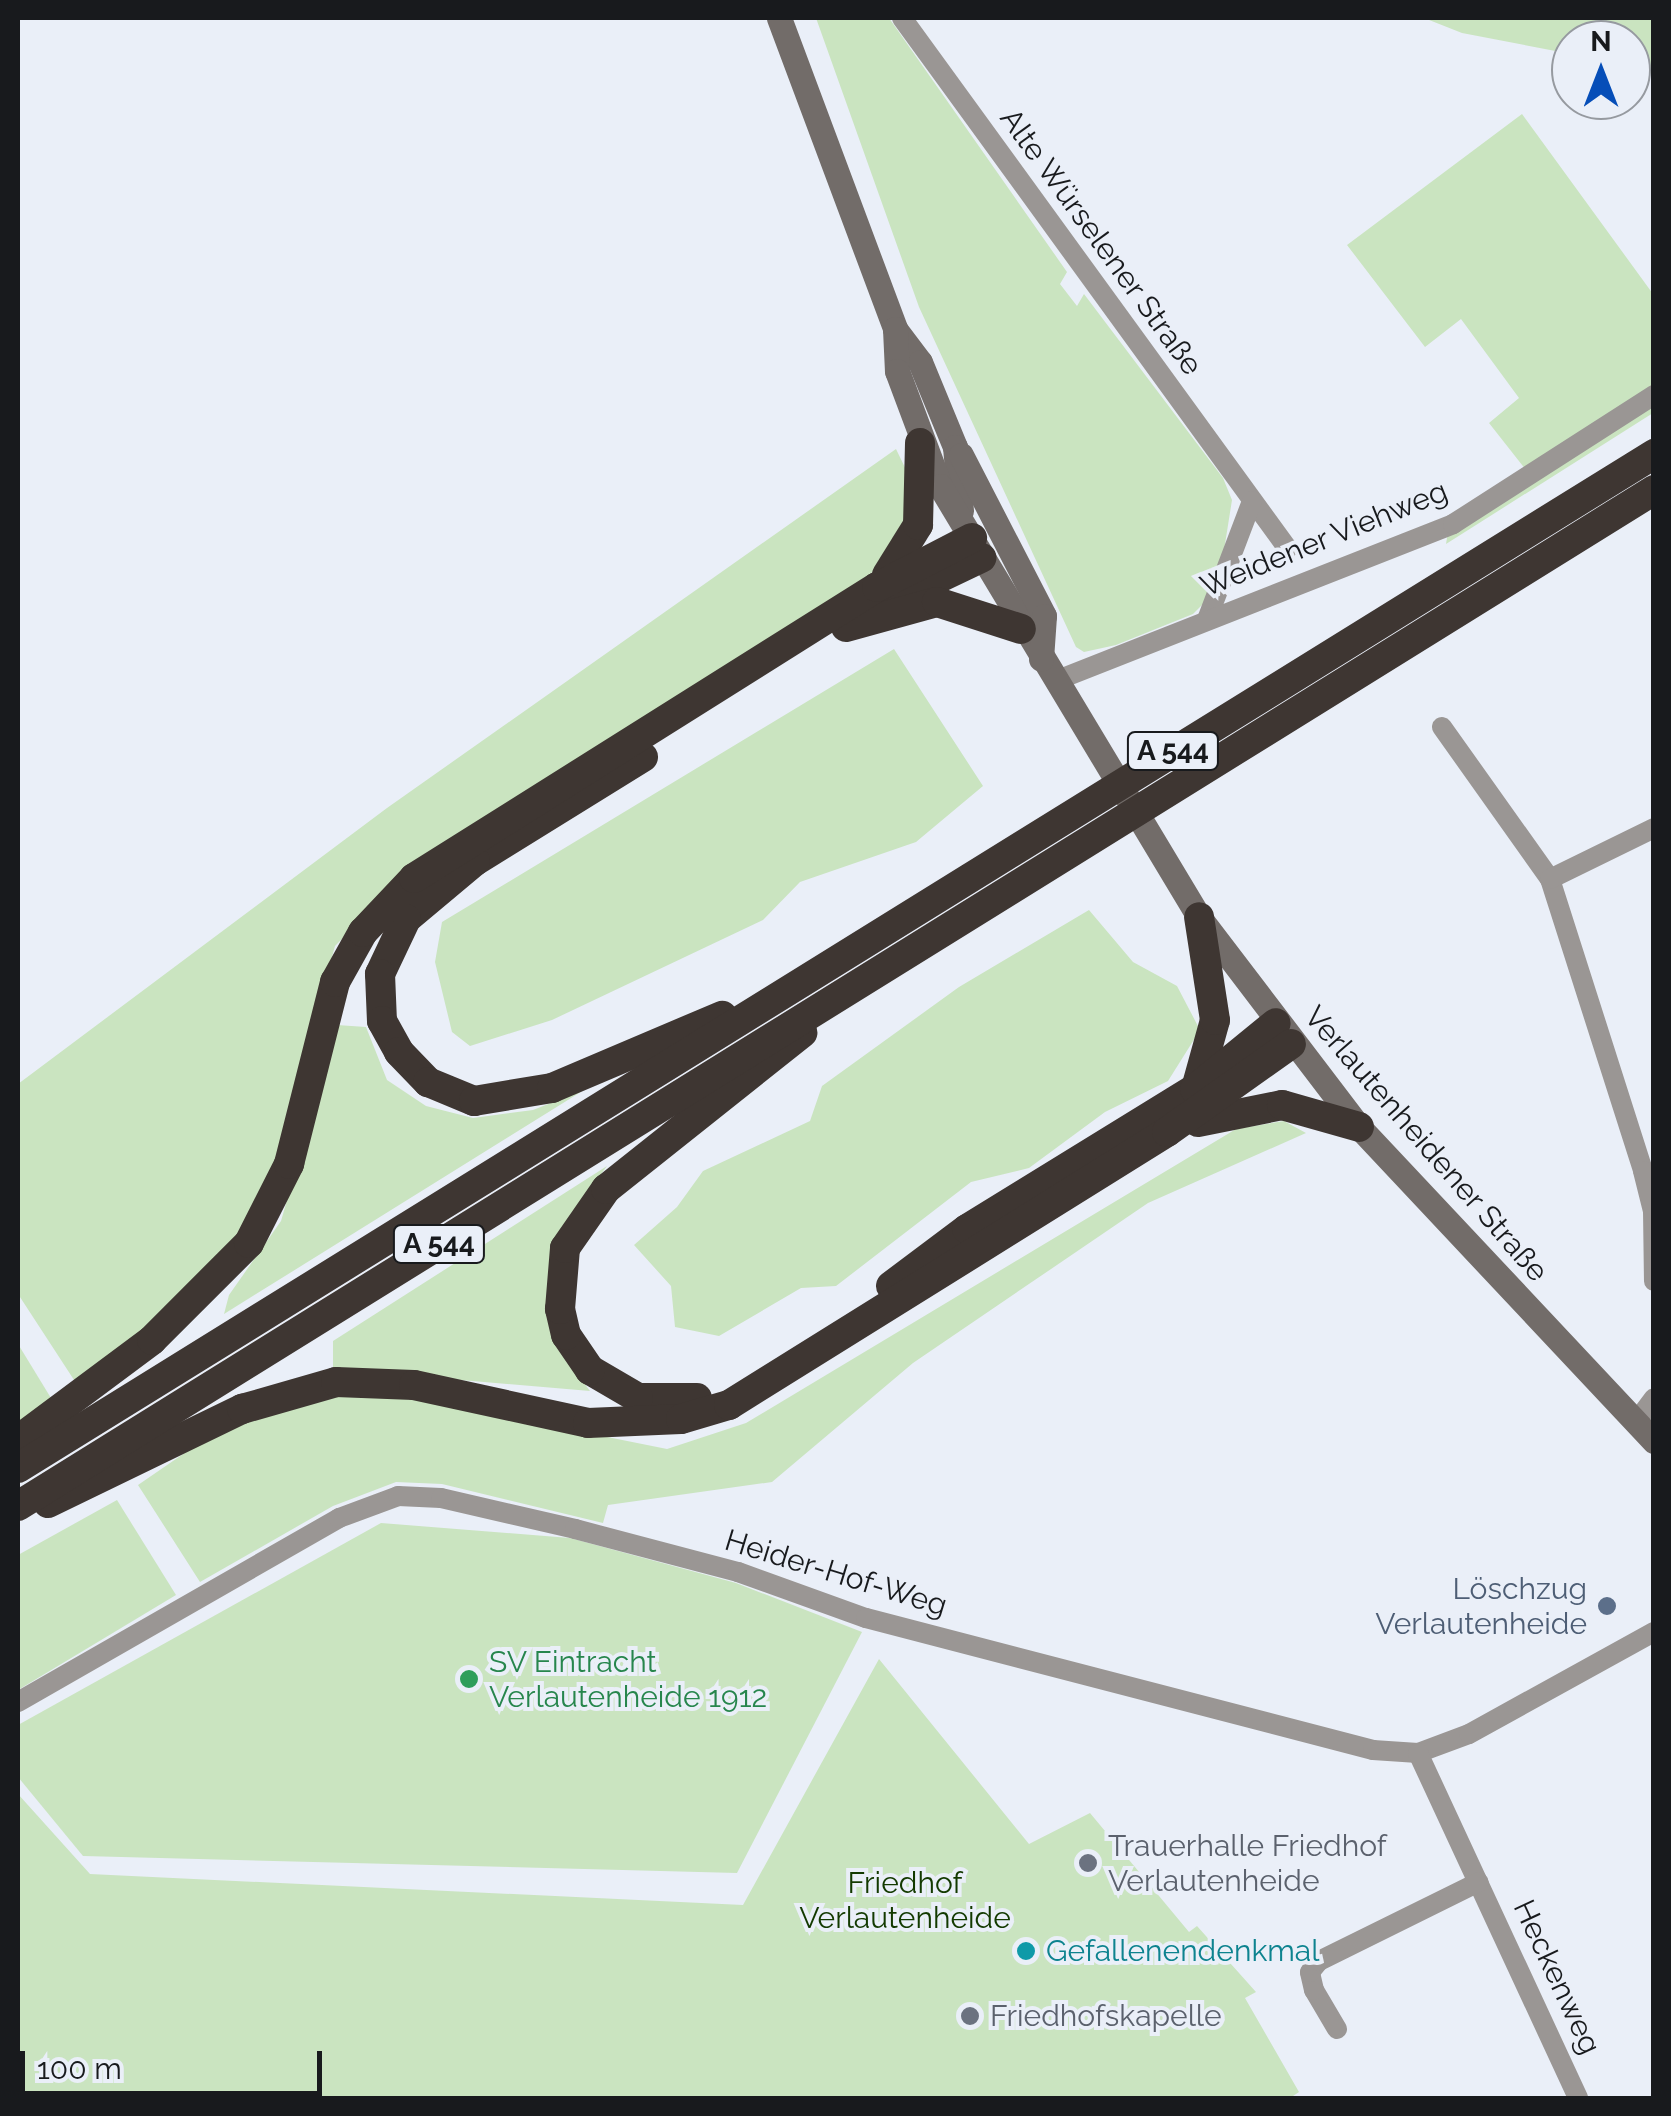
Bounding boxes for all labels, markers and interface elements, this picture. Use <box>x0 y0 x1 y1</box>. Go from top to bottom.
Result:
north arrow <box>1551 20 1651 120</box>
text: N <box>1590 25 1612 58</box>
street label: Alte Würselener Straße <box>992 101 1210 383</box>
street label: Weidener Viehweg <box>1195 473 1453 605</box>
road number: A 544 <box>1126 728 1220 774</box>
street label: Verlautenheidener Straße <box>1296 999 1556 1289</box>
road number: A 544 <box>392 1221 486 1267</box>
street label: Heider-Hof-Weg <box>721 1522 951 1624</box>
place label: Löschzug Verlautenheide <box>1375 1571 1587 1642</box>
marker: Löschzug Verlautenheide <box>1596 1595 1618 1617</box>
place label: SV Eintracht Verlautenheide 1912 <box>489 1644 767 1714</box>
marker: SV Eintracht Verlautenheide 1912 <box>458 1668 480 1690</box>
place label: Trauerhalle Friedhof Verlautenheide <box>1108 1828 1387 1898</box>
marker: Trauerhalle Friedhof Verlautenheide <box>1077 1852 1099 1874</box>
park label: Friedhof Verlautenheide <box>799 1865 1011 1936</box>
street label: Heckenweg <box>1506 1894 1608 2060</box>
place label: Gefallenendenkmal <box>1046 1933 1319 1969</box>
marker: Gefallenendenkmal <box>1015 1940 1037 1962</box>
place label: Friedhofskapelle <box>990 1998 1222 2034</box>
marker: Friedhofskapelle <box>959 2005 981 2027</box>
scale bar <box>25 2031 328 2093</box>
text: 100 m <box>37 2051 122 2086</box>

